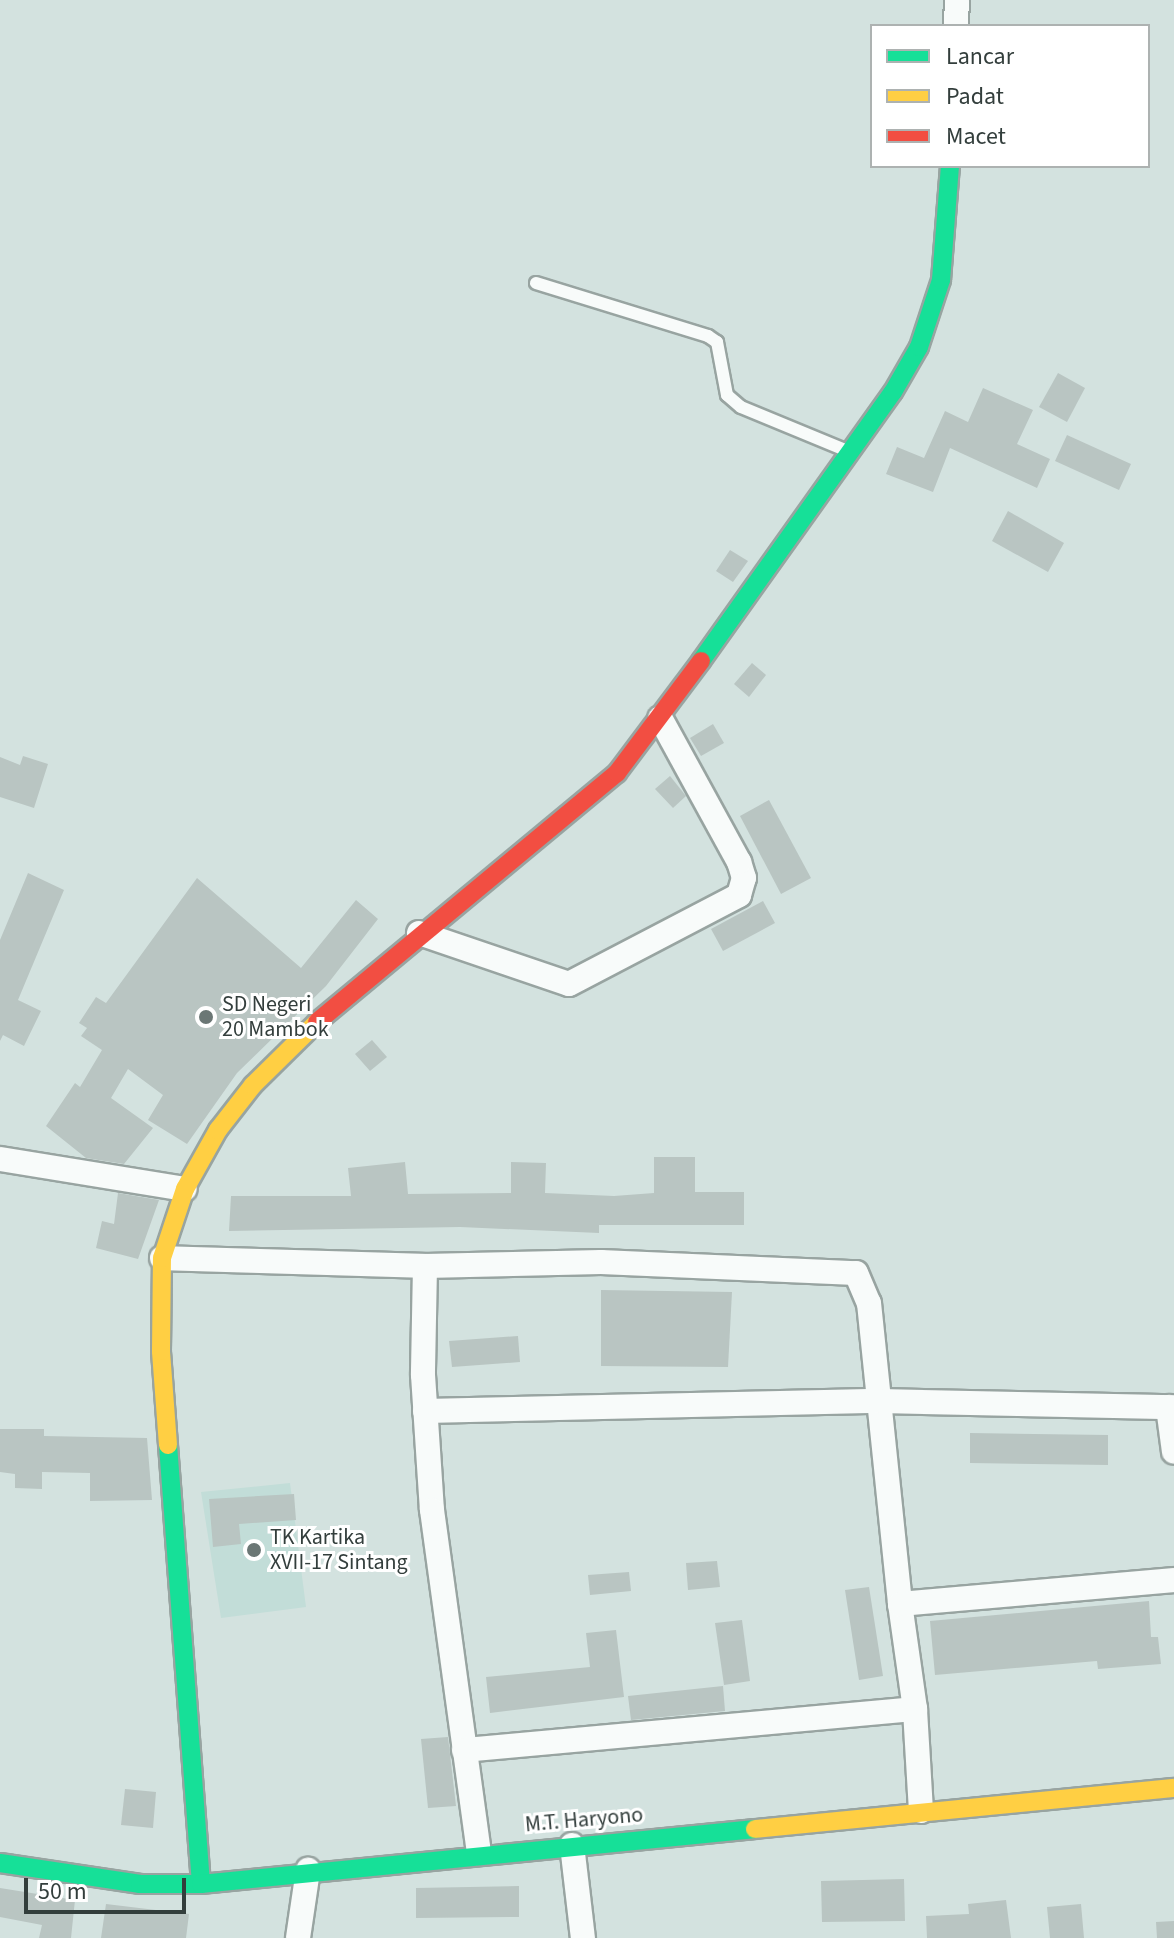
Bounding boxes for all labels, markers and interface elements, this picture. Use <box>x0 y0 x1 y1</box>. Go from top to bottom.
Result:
legend <box>870 24 1150 168</box>
text: Lancar <box>946 39 1014 74</box>
text: Padat <box>946 79 1004 114</box>
text: Macet <box>946 119 1006 154</box>
place label: SD Negeri 20 Mambok <box>222 991 329 1042</box>
marker: SD Negeri 20 Mambok <box>197 1008 215 1026</box>
place label: TK Kartika XVII-17 Sintang <box>270 1524 408 1576</box>
marker: TK Kartika XVII-17 Sintang <box>245 1541 263 1559</box>
street label: M.T. Haryono <box>524 1802 644 1838</box>
scale bar <box>28 1862 190 1912</box>
text: 50 m <box>38 1874 87 1909</box>

